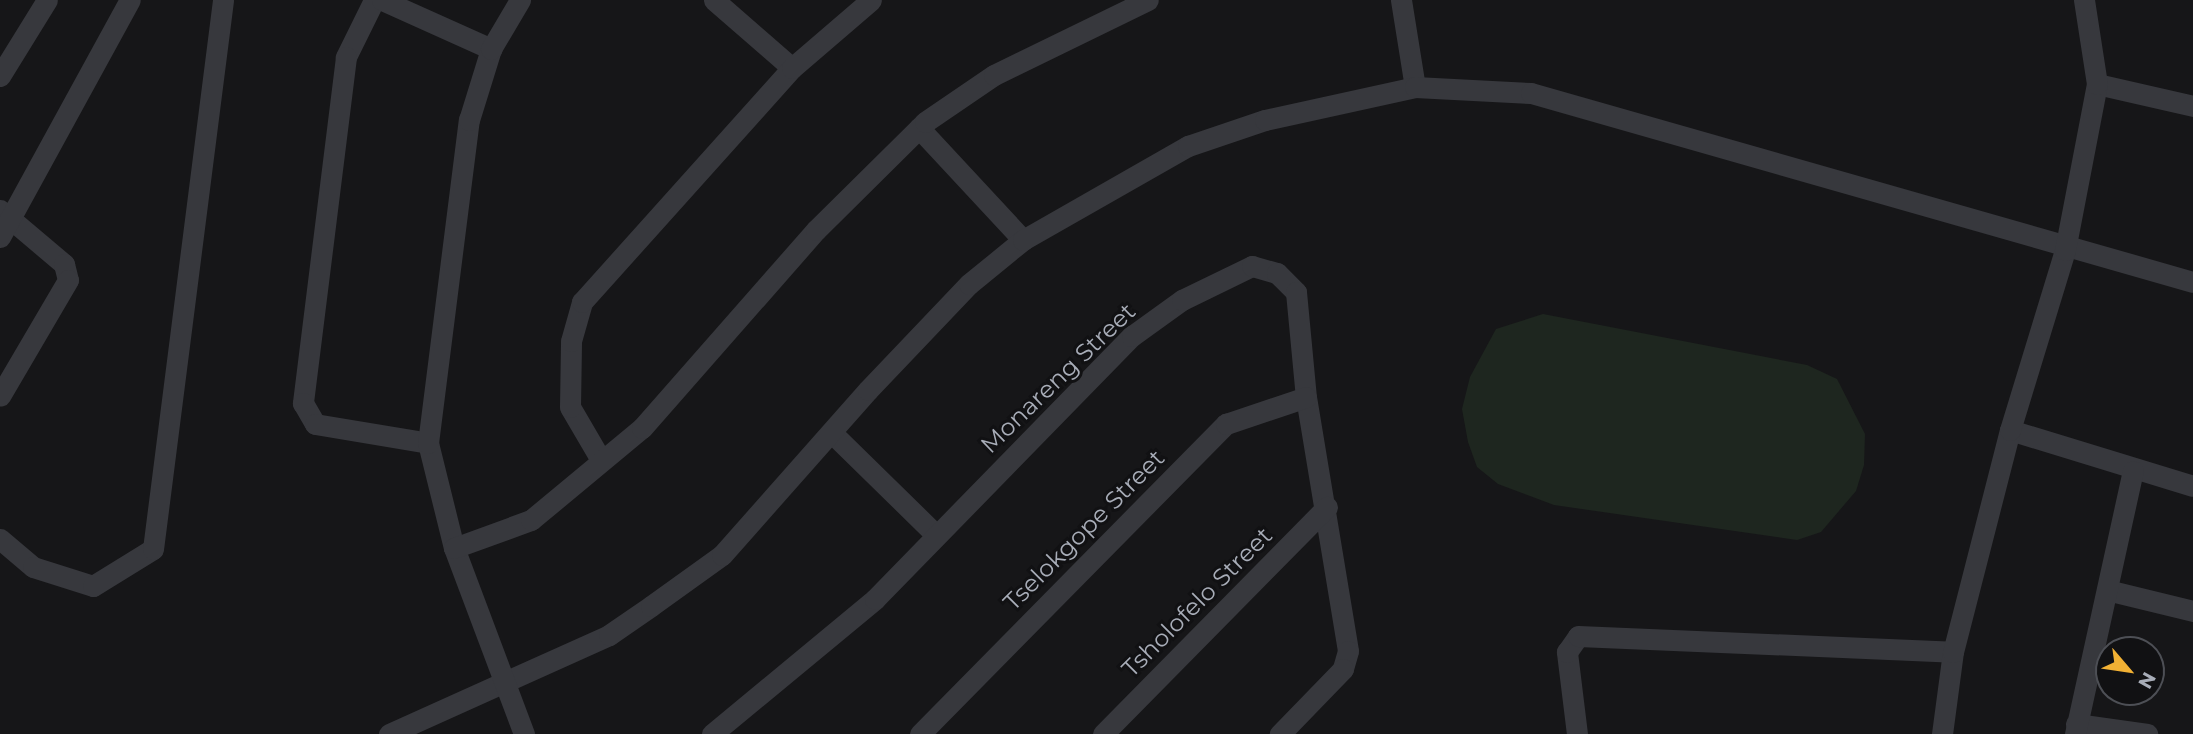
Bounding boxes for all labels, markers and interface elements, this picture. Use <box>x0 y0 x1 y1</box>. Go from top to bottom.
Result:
street label: Monareng Street <box>975 297 1141 459</box>
street label: Tselokgope Street <box>998 444 1170 616</box>
street label: Tsholofelo Street <box>1116 521 1278 683</box>
north arrow <box>2095 636 2165 706</box>
text: N <box>2133 668 2161 693</box>

